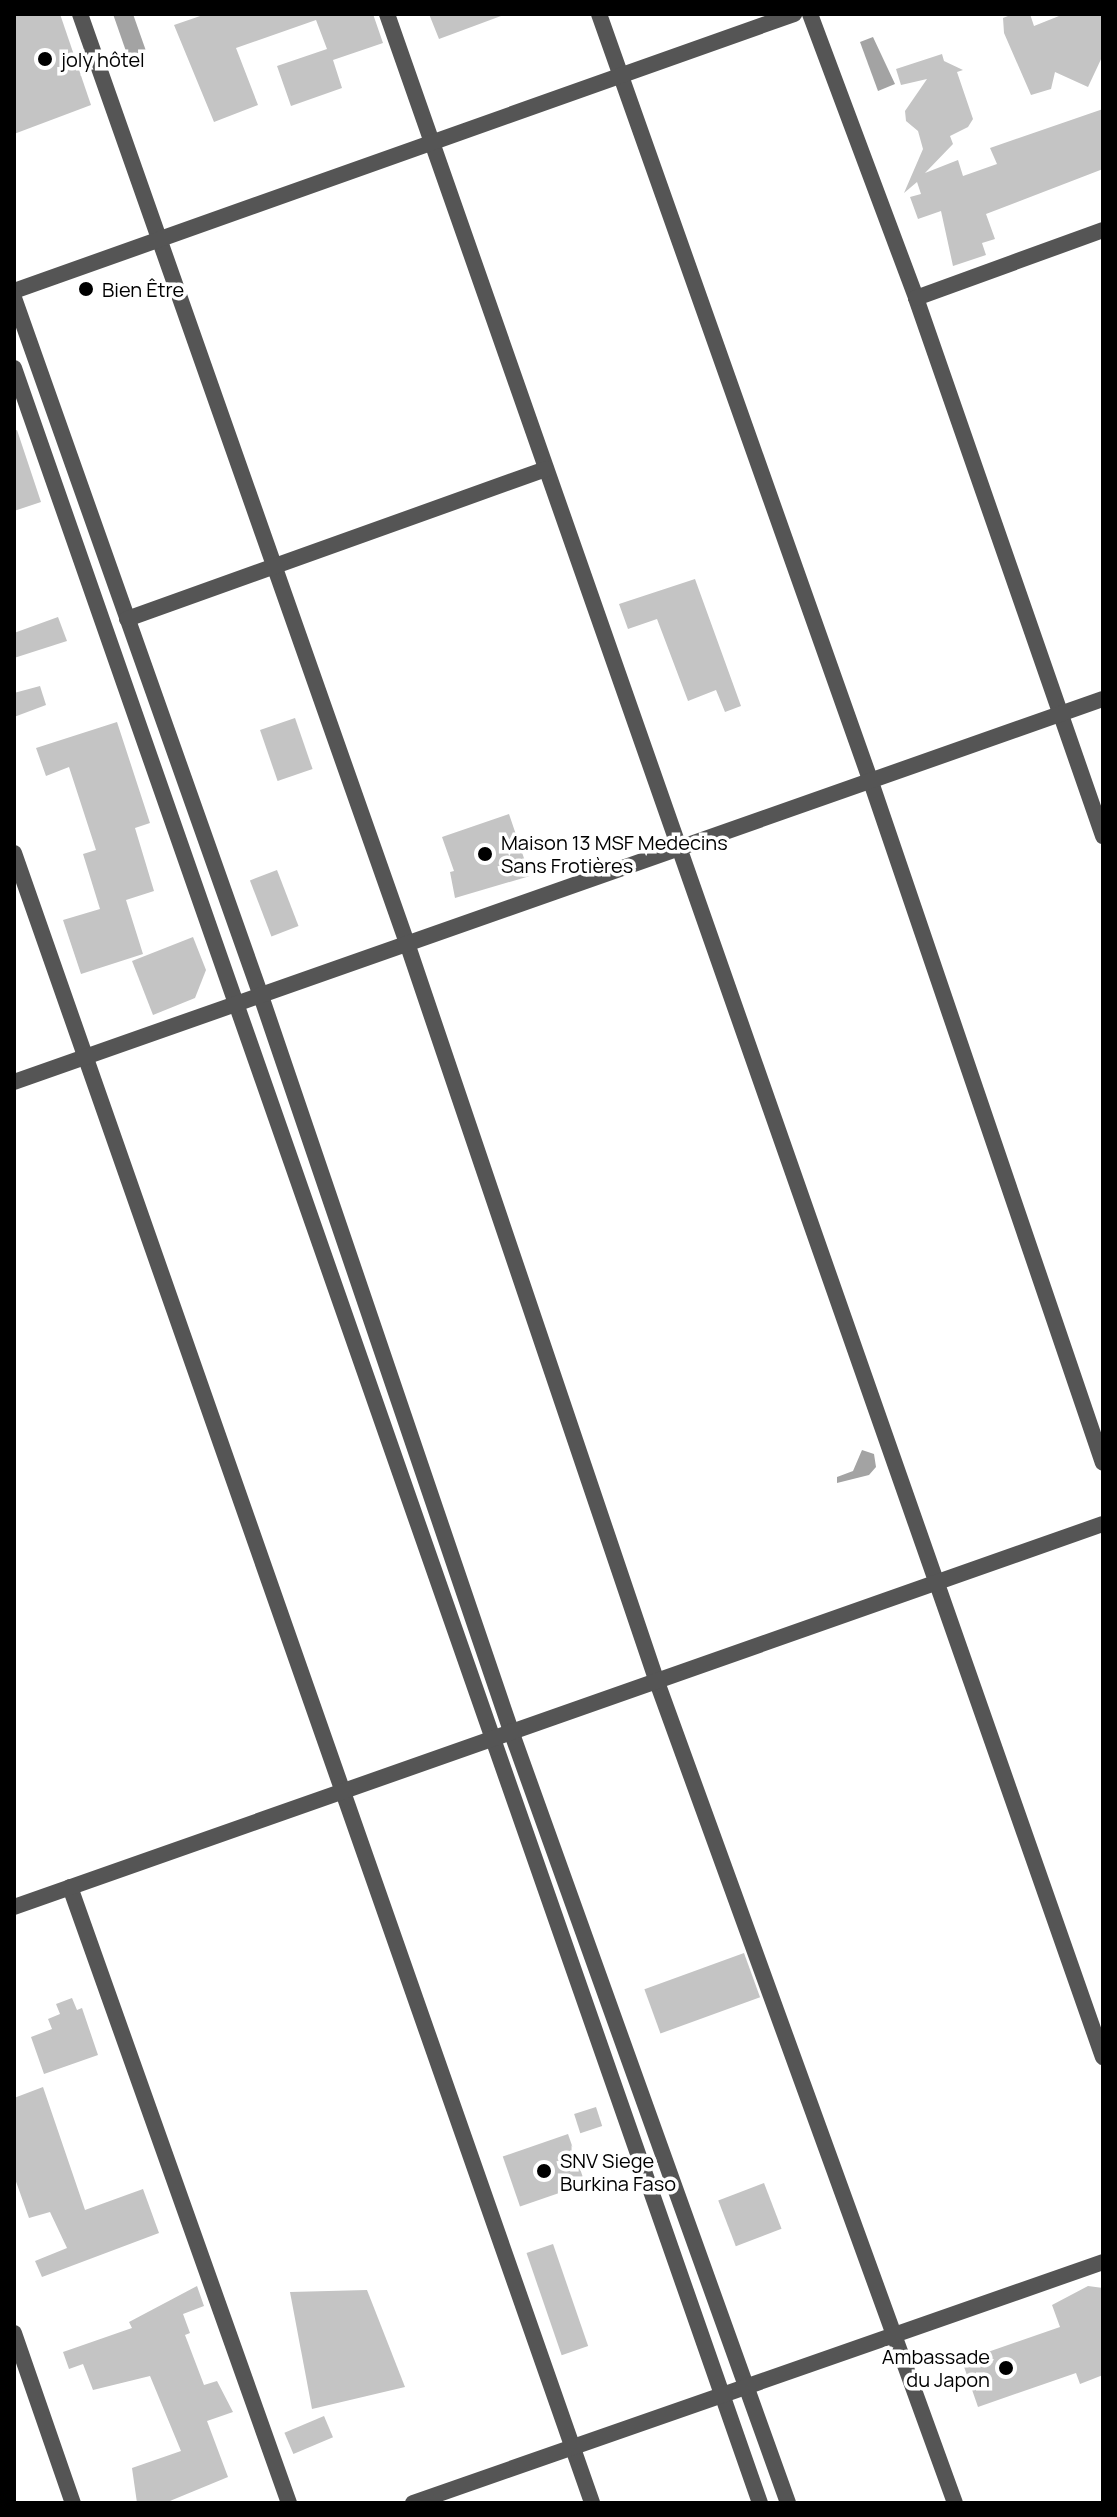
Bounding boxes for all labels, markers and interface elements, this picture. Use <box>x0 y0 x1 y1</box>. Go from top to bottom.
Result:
place label: joly hôtel <box>61 47 145 71</box>
marker: joly hôtel <box>36 50 54 68</box>
place label: Bien Être <box>102 277 184 301</box>
marker: Bien Être <box>77 280 95 298</box>
place label: Maison 13 MSF Medecins Sans Frotières <box>501 830 728 877</box>
marker: Maison 13 MSF Medecins Sans Frotières <box>476 845 494 863</box>
place label: SNV Siege Burkina Faso <box>560 2148 676 2195</box>
marker: SNV Siege Burkina Faso <box>535 2162 553 2180</box>
place label: Ambassade du Japon <box>882 2344 990 2391</box>
marker: Ambassade du Japon <box>997 2359 1015 2377</box>

